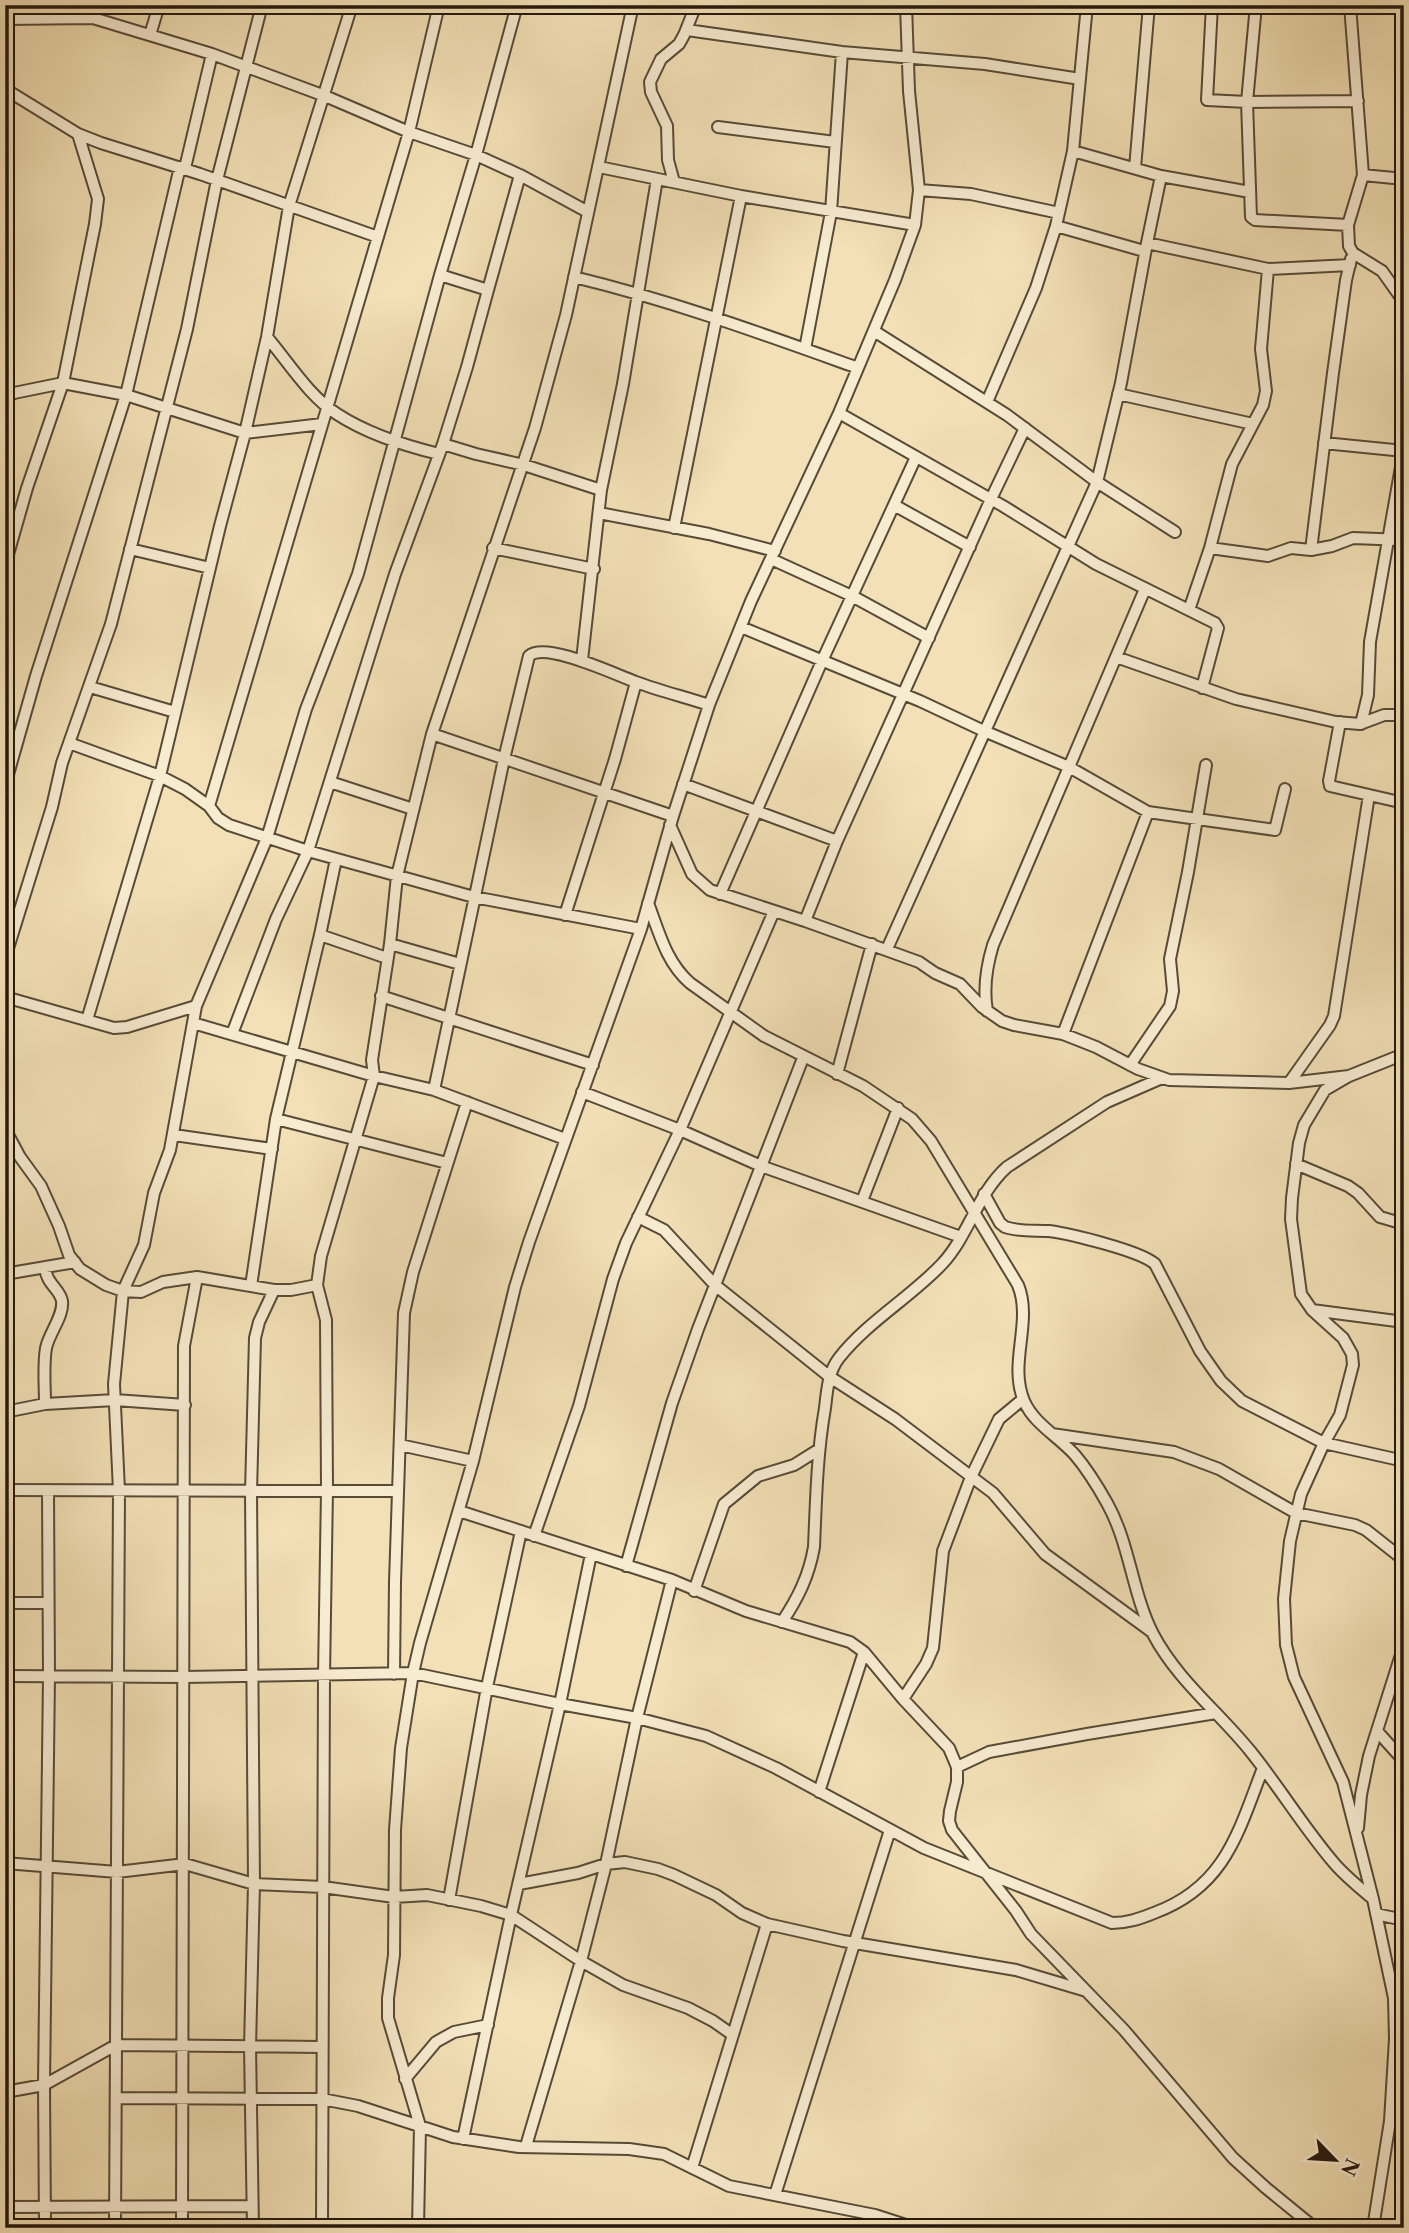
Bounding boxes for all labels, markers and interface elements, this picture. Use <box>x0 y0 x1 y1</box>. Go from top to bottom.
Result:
north arrow <box>1300 2124 1370 2194</box>
text: N <box>1336 2155 1364 2179</box>

